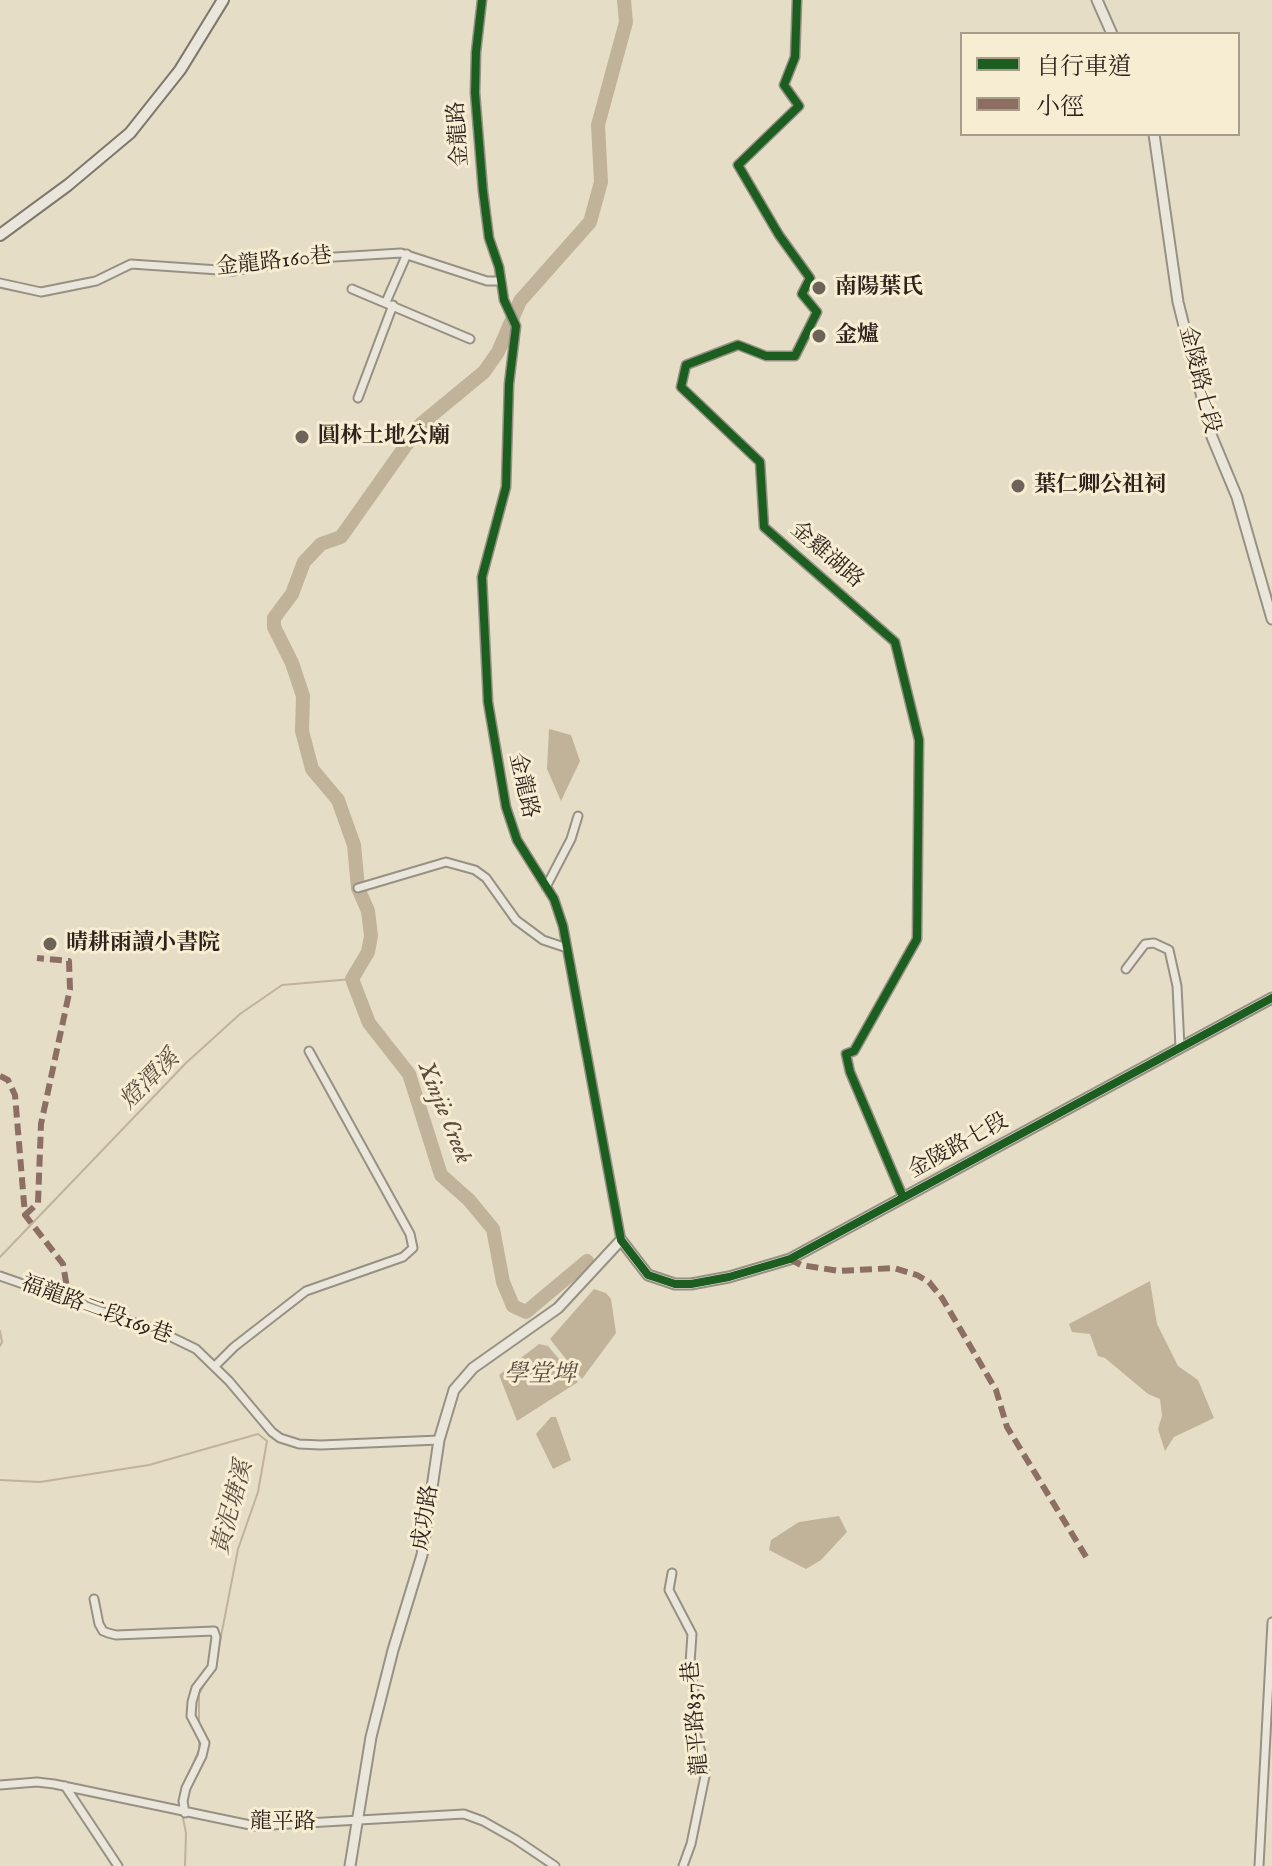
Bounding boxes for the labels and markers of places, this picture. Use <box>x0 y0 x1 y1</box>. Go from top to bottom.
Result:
place label: 南陽葉氏 <box>835 275 923 301</box>
marker: 南陽葉氏 <box>810 279 828 297</box>
place label: 金爐 <box>835 323 879 349</box>
marker: 金爐 <box>810 327 828 345</box>
place label: 圓林土地公廟 <box>318 424 450 450</box>
marker: 圓林土地公廟 <box>293 428 311 446</box>
place label: 葉仁卿公祖祠 <box>1034 473 1166 499</box>
marker: 葉仁卿公祖祠 <box>1009 477 1027 495</box>
place label: 晴耕雨讀小書院 <box>66 931 220 957</box>
marker: 晴耕雨讀小書院 <box>41 935 59 953</box>

